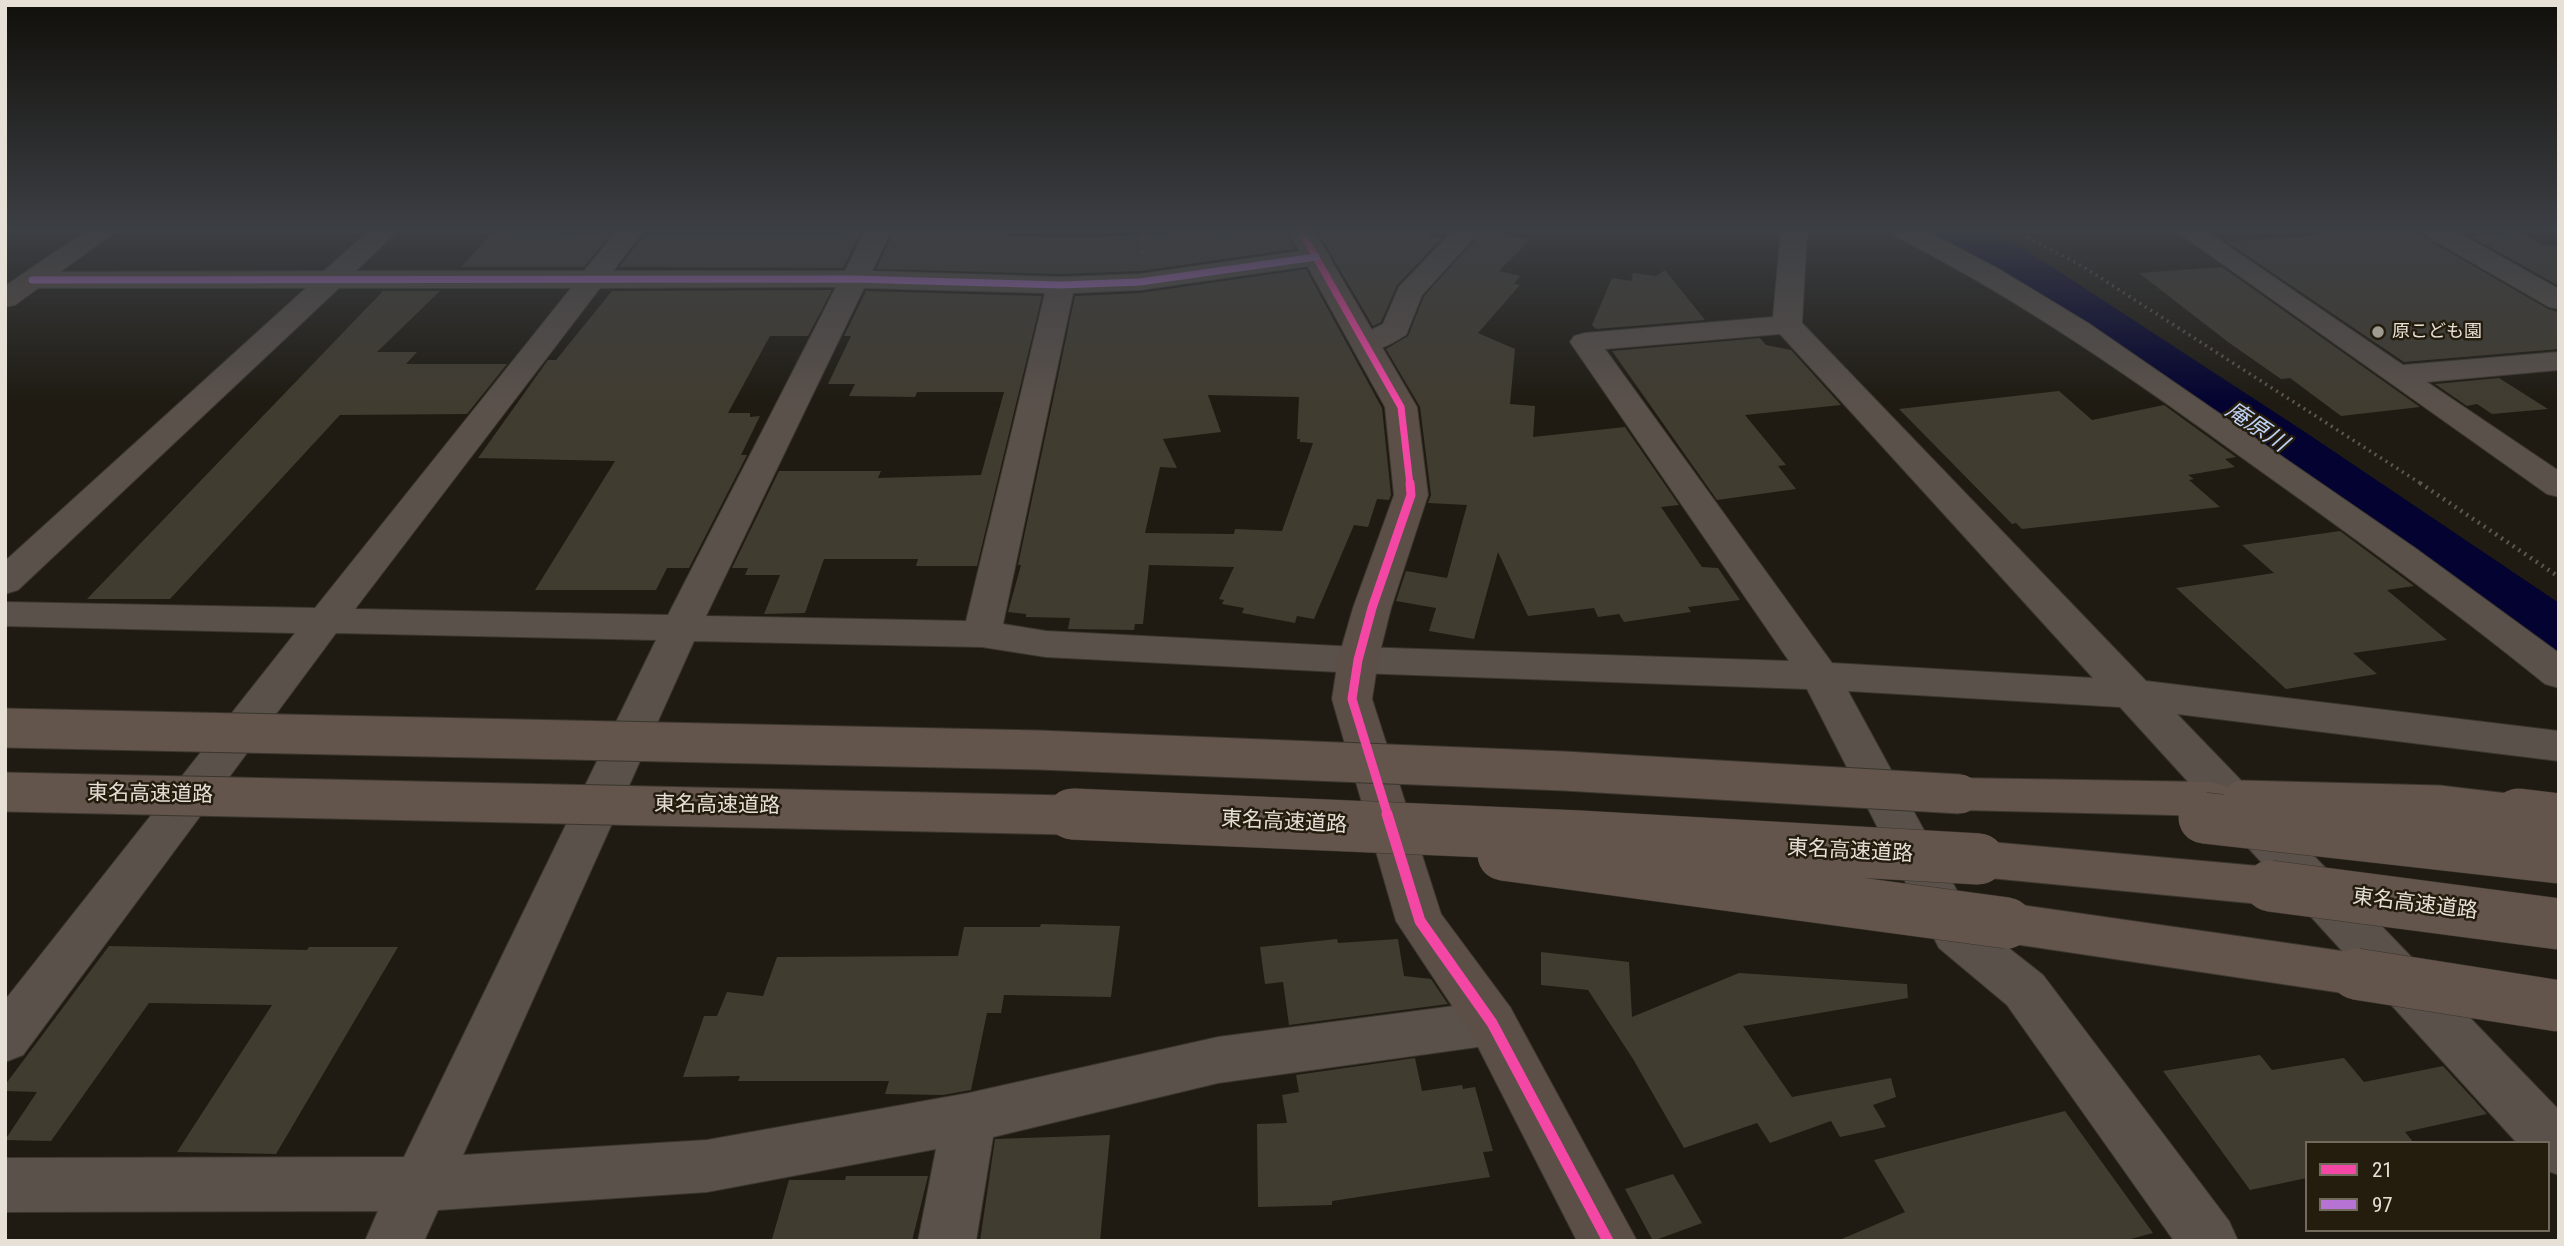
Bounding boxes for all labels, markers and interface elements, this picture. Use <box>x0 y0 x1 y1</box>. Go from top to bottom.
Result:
place label: 原こども園 <box>2392 321 2482 343</box>
marker: 原こども園 <box>2370 324 2386 340</box>
water label: 庵原川 <box>2220 397 2292 459</box>
street label: 東名高速道路 <box>87 781 213 809</box>
street label: 東名高速道路 <box>654 792 780 820</box>
street label: 東名高速道路 <box>1220 807 1348 839</box>
street label: 東名高速道路 <box>1786 836 1914 868</box>
street label: 東名高速道路 <box>2351 885 2479 925</box>
legend <box>2305 1141 2550 1232</box>
text: 21 <box>2372 1158 2393 1182</box>
text: 97 <box>2372 1193 2393 1217</box>

